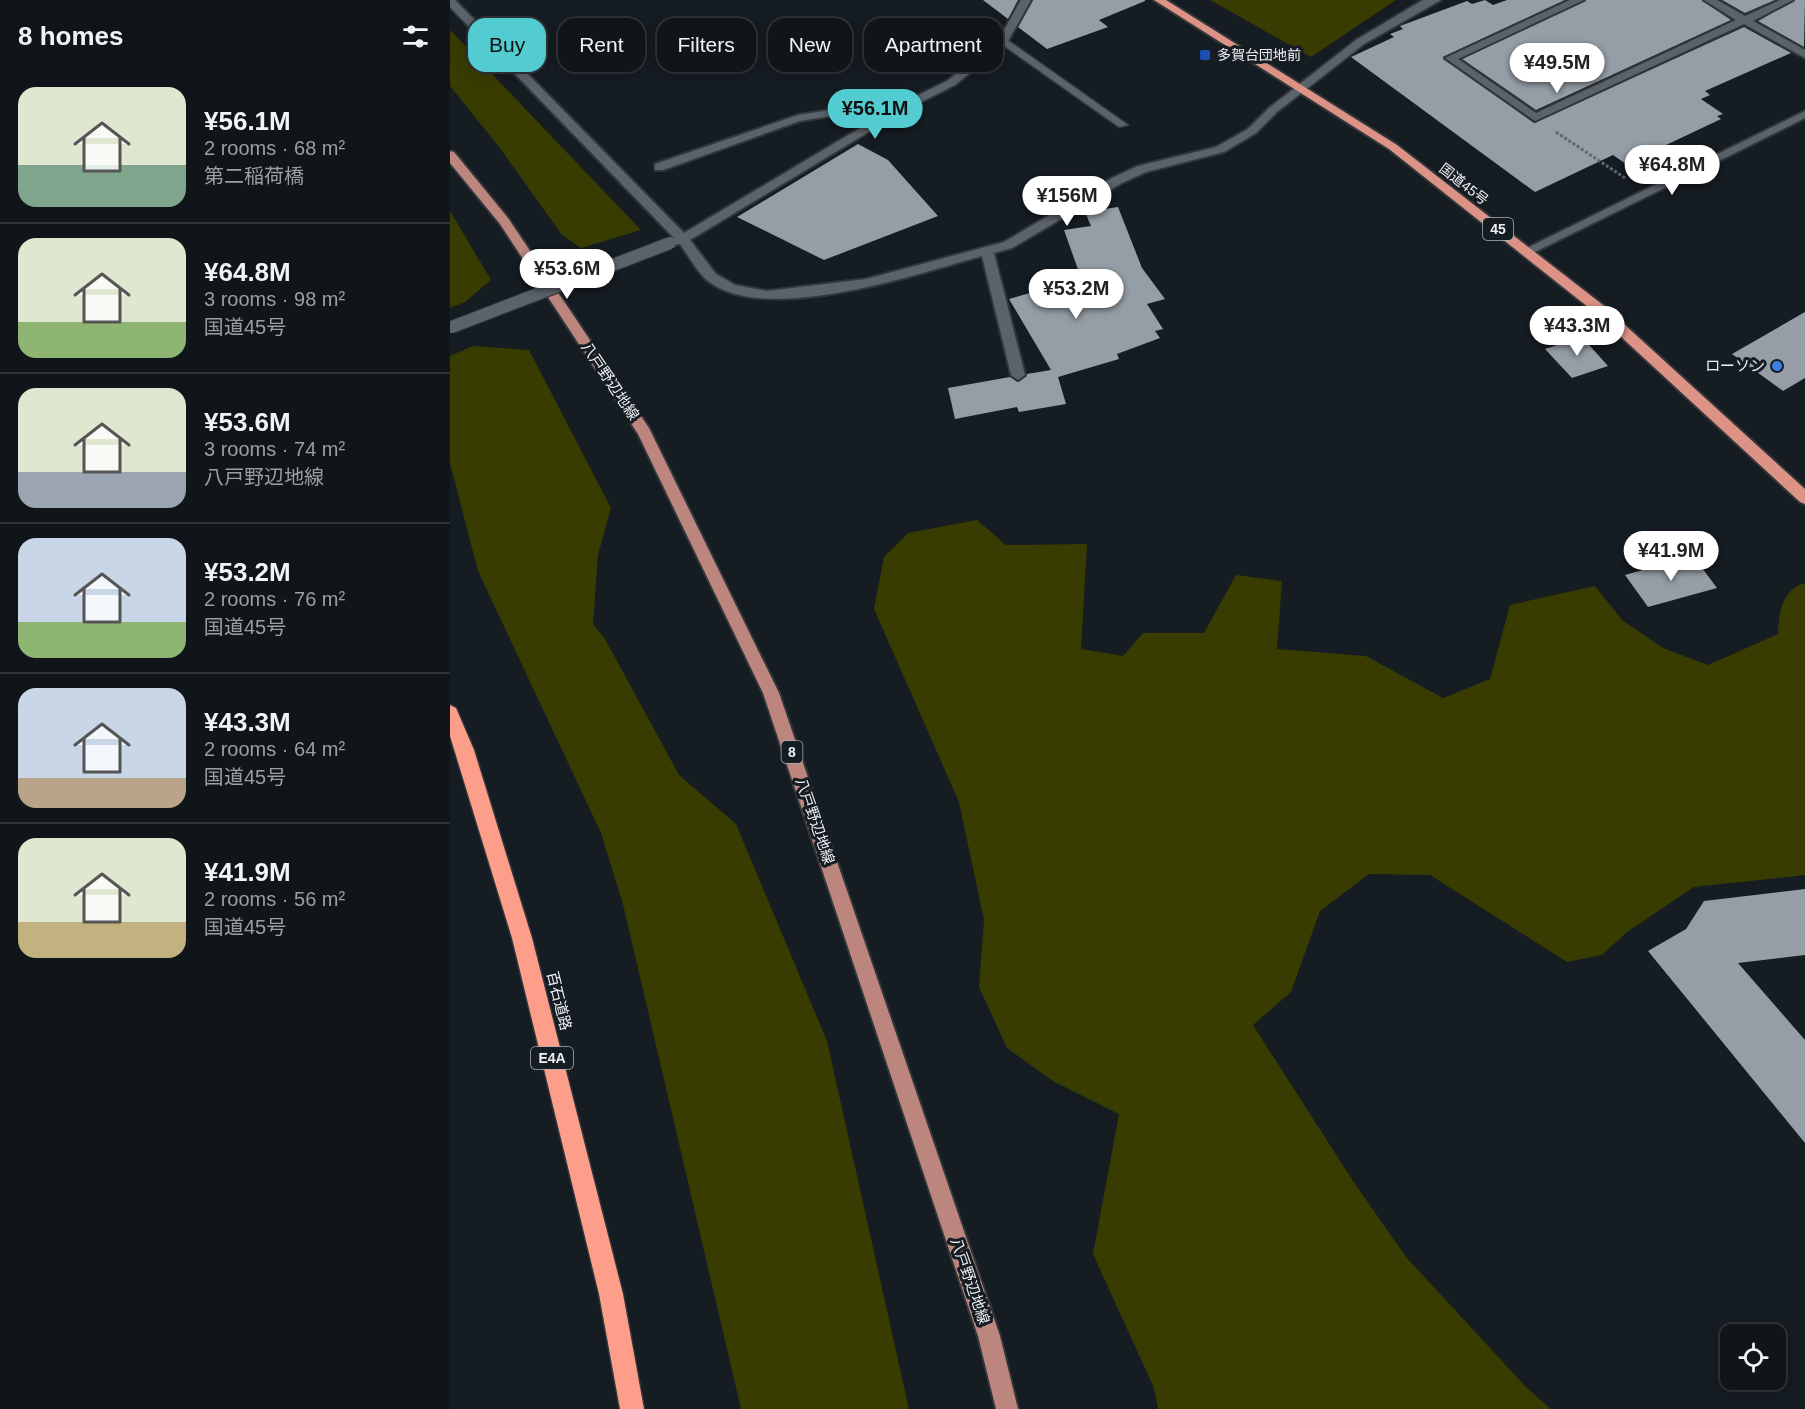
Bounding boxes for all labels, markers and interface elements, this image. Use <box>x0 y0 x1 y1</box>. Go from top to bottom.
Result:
chip: Buy <box>468 18 546 72</box>
chip: Rent <box>558 18 645 72</box>
chip: Filters <box>657 18 756 72</box>
chip: New <box>768 18 852 72</box>
chip: Apartment <box>864 18 1003 72</box>
icon: filters <box>399 20 432 53</box>
text: 8 homes <box>18 21 124 51</box>
pin: ¥49.5M <box>1508 43 1606 94</box>
place label: 多賀台団地前 <box>1217 47 1301 63</box>
marker: 多賀台団地前 <box>1198 48 1212 62</box>
text: ¥49.5M <box>1524 51 1590 73</box>
pin: ¥56.1M <box>826 89 924 140</box>
text: ¥56.1M <box>842 97 908 119</box>
text: ¥56.1M <box>204 106 291 136</box>
icon: home <box>66 111 138 183</box>
text: 2 rooms · 68 m² <box>204 137 345 159</box>
pin: ¥64.8M <box>1623 145 1721 196</box>
text: ¥64.8M <box>1639 153 1705 175</box>
street label: 国道45号 <box>1436 160 1492 208</box>
text: 第二稲荷橋 <box>204 165 304 187</box>
pin: ¥156M <box>1025 176 1109 227</box>
text: ¥156M <box>1036 184 1098 206</box>
road number: 45 <box>1483 218 1513 240</box>
pin: ¥53.6M <box>518 249 616 300</box>
text: ¥64.8M <box>204 257 291 287</box>
text: ¥53.6M <box>534 257 600 279</box>
icon: home <box>66 262 138 334</box>
pin: ¥53.2M <box>1027 269 1125 320</box>
text: ¥53.2M <box>1043 277 1109 299</box>
text: 3 rooms · 98 m² <box>204 288 345 310</box>
pin: ¥43.3M <box>1528 306 1626 357</box>
text: ¥43.3M <box>1544 314 1610 336</box>
text: 国道45号 <box>204 316 286 338</box>
street label: 八戸野辺地線 <box>578 339 643 423</box>
place label: ローソン <box>1705 357 1765 374</box>
marker: ローソン <box>1770 359 1784 373</box>
text: ¥53.6M <box>204 407 291 437</box>
icon: home <box>66 412 138 484</box>
text: 3 rooms · 74 m² <box>204 438 345 460</box>
text: 八戸野辺地線 <box>204 466 324 488</box>
pin: ¥41.9M <box>1622 531 1720 582</box>
text: ¥41.9M <box>1638 539 1704 561</box>
text: ¥53.2M <box>204 557 291 587</box>
icon: home <box>66 562 138 634</box>
text: 2 rooms · 76 m² <box>204 588 345 610</box>
text: 国道45号 <box>204 616 286 638</box>
text: ¥43.3M <box>204 707 291 737</box>
icon: home <box>66 712 138 784</box>
text: 2 rooms · 64 m² <box>204 738 345 760</box>
road number: 8 <box>782 741 802 763</box>
text: 国道45号 <box>204 766 286 788</box>
street label: 八戸野辺地線 <box>793 776 838 866</box>
text: ¥41.9M <box>204 857 291 887</box>
icon: home <box>66 862 138 934</box>
text: 2 rooms · 56 m² <box>204 888 345 910</box>
text: 国道45号 <box>204 916 286 938</box>
street label: 百石道路 <box>544 970 575 1032</box>
road number: E4A <box>531 1047 573 1069</box>
street label: 八戸野辺地線 <box>948 1236 993 1326</box>
map controls <box>1720 1324 1786 1390</box>
button: locate <box>1720 1324 1786 1390</box>

